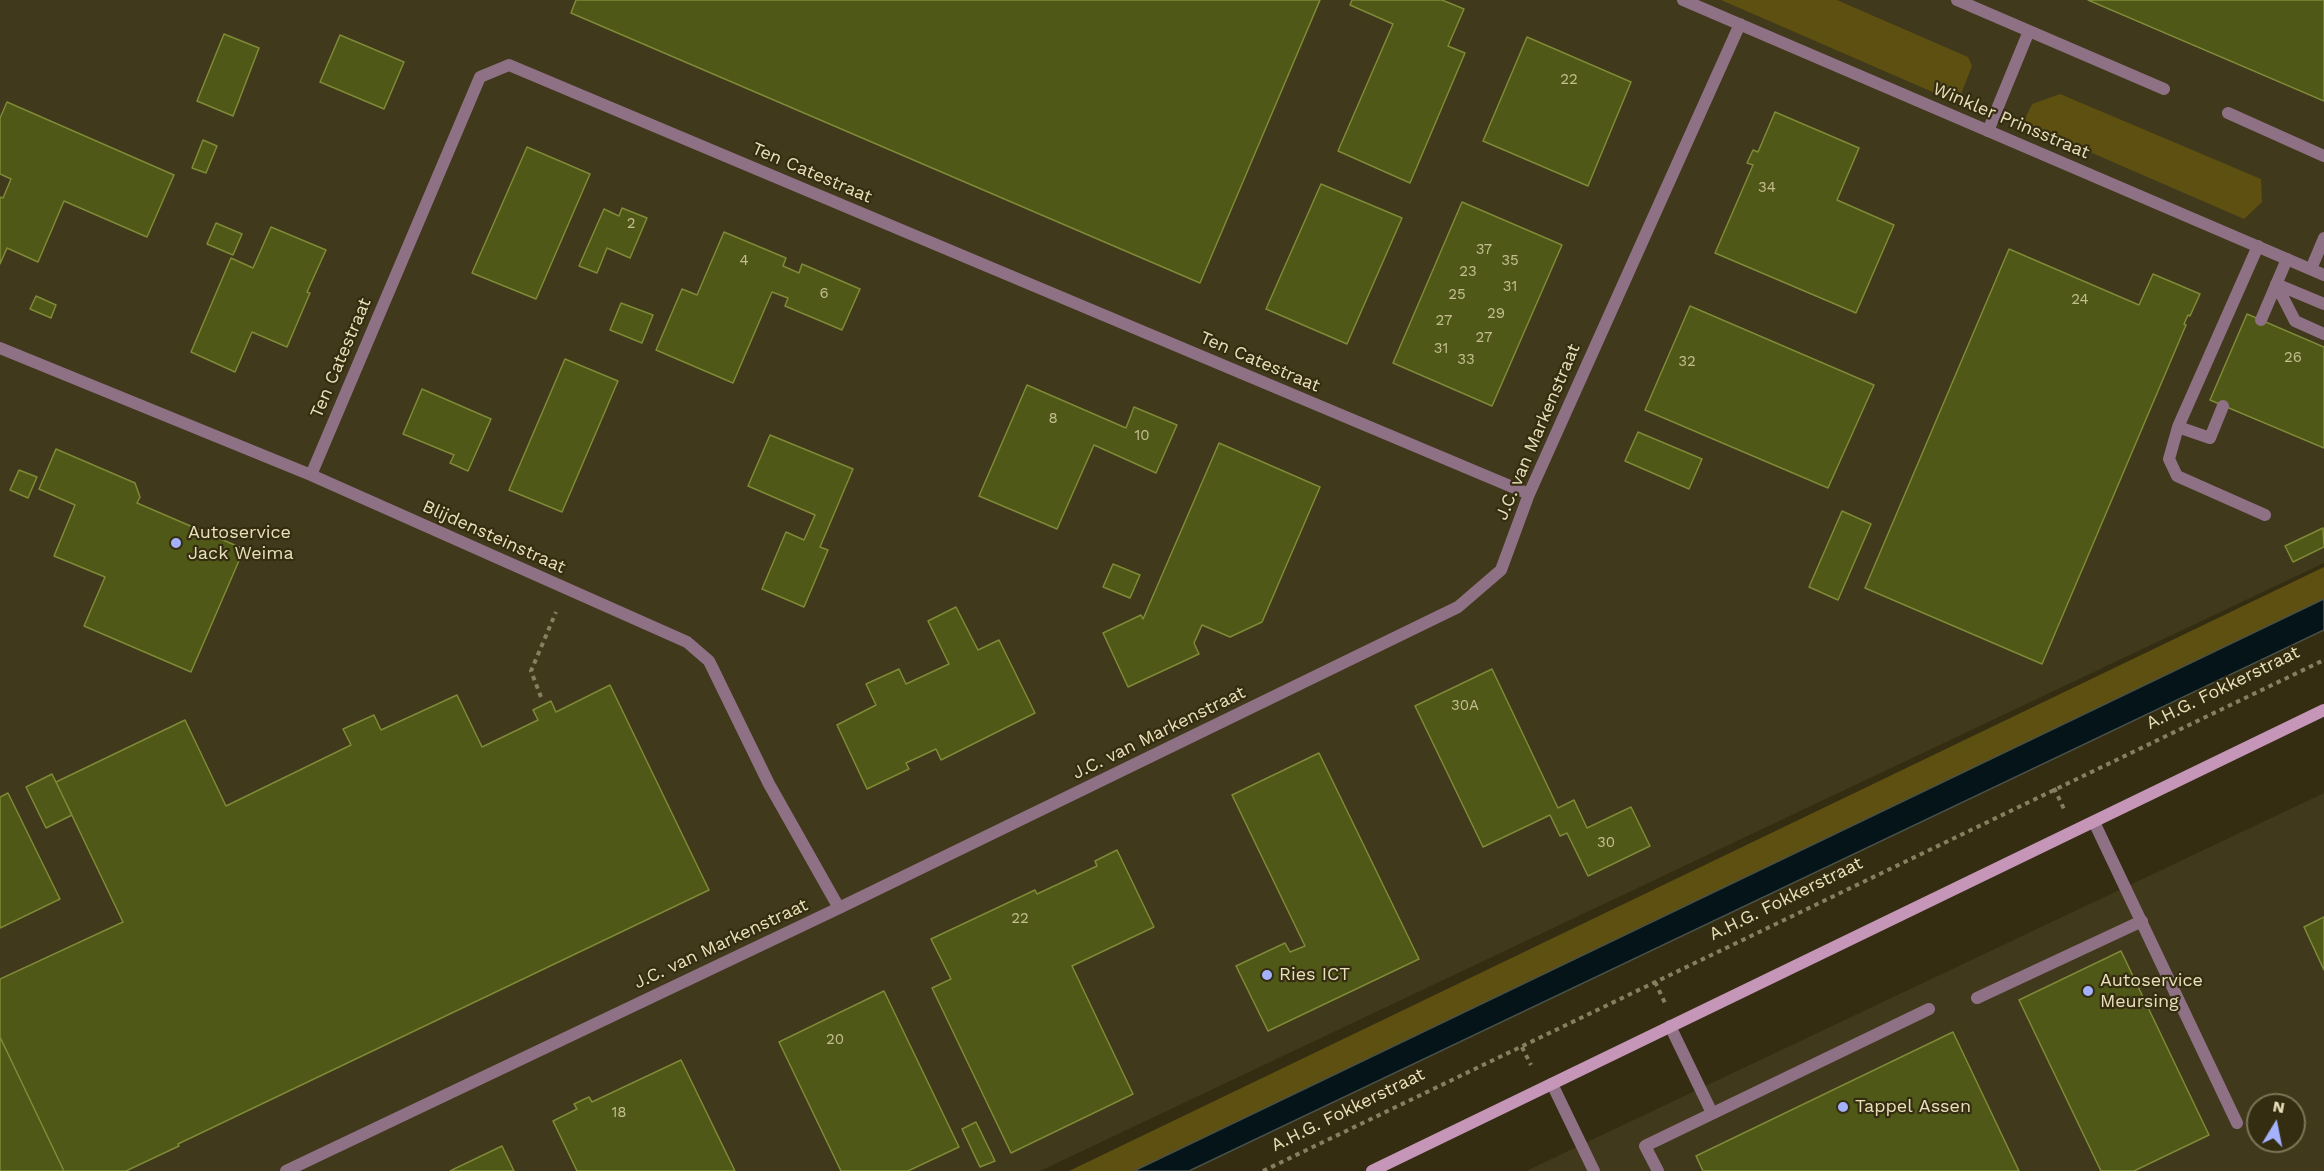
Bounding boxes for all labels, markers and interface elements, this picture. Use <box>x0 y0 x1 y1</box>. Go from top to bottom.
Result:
house number: 22 <box>1560 71 1578 89</box>
street label: Winkler Prinsstraat <box>1929 78 2093 164</box>
street label: Ten Catestraat <box>749 138 875 208</box>
house number: 34 <box>1758 179 1776 197</box>
house number: 2 <box>627 215 635 233</box>
house number: 37 <box>1476 241 1492 259</box>
house number: 4 <box>739 252 749 270</box>
house number: 35 <box>1501 252 1519 270</box>
house number: 23 <box>1459 263 1477 281</box>
house number: 31 <box>1503 278 1517 296</box>
house number: 6 <box>819 285 829 303</box>
house number: 25 <box>1448 286 1466 304</box>
house number: 24 <box>2071 291 2089 309</box>
street label: Ten Catestraat <box>306 295 376 421</box>
house number: 29 <box>1487 305 1505 323</box>
house number: 27 <box>1436 312 1452 330</box>
street label: Ten Catestraat <box>1197 327 1323 397</box>
house number: 27 <box>1476 329 1492 347</box>
house number: 31 <box>1434 340 1448 358</box>
street label: J.C. van Markenstraat <box>1491 341 1585 523</box>
house number: 26 <box>2284 349 2302 367</box>
house number: 33 <box>1457 351 1475 369</box>
house number: 32 <box>1678 353 1696 371</box>
house number: 8 <box>1048 410 1058 428</box>
house number: 10 <box>1134 427 1150 445</box>
street label: Blijdensteinstraat <box>419 496 569 578</box>
place label: Autoservice Jack Weima <box>188 522 294 564</box>
marker: Autoservice Jack Weima <box>169 536 183 550</box>
street label: A.H.G. Fokkerstraat <box>2143 641 2303 735</box>
street label: J.C. van Markenstraat <box>1069 682 1249 784</box>
house number: 30A <box>1451 697 1479 715</box>
house number: 30 <box>1597 834 1615 852</box>
street label: A.H.G. Fokkerstraat <box>1706 852 1866 946</box>
street label: J.C. van Markenstraat <box>631 894 811 994</box>
house number: 22 <box>1011 910 1029 928</box>
place label: Ries ICT <box>1279 964 1350 986</box>
marker: Ries ICT <box>1260 968 1274 982</box>
place label: Autoservice Meursing <box>2100 970 2203 1012</box>
marker: Autoservice Meursing <box>2081 984 2095 998</box>
house number: 20 <box>826 1031 844 1049</box>
street label: A.H.G. Fokkerstraat <box>1268 1063 1428 1157</box>
north arrow <box>2246 1093 2306 1153</box>
place label: Tappel Assen <box>1855 1096 1971 1118</box>
text: N <box>2271 1096 2286 1117</box>
marker: Tappel Assen <box>1836 1100 1850 1114</box>
house number: 18 <box>611 1104 627 1122</box>

